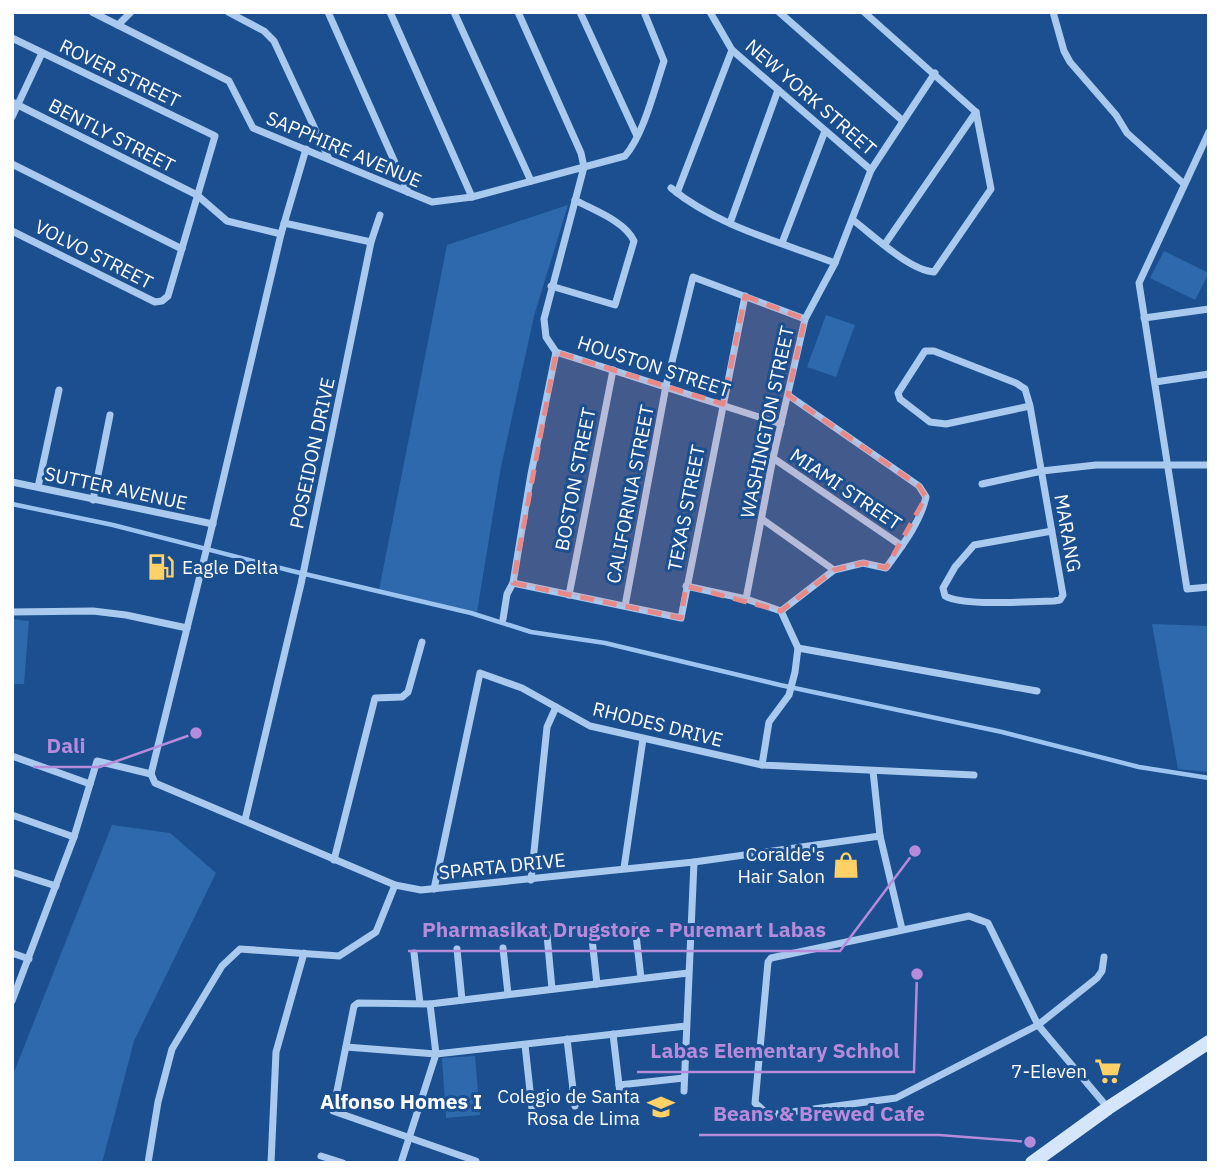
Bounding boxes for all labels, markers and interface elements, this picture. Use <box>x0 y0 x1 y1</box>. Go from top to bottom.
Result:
street label: ROVER STREET <box>56 33 184 113</box>
street label: NEW YORK STREET <box>741 34 881 160</box>
street label: BENTLY STREET <box>45 93 179 177</box>
street label: SAPPHIRE AVENUE <box>263 105 425 193</box>
street label: VOLVO STREET <box>31 214 157 294</box>
street label: WASHINGTON STREET <box>735 324 799 520</box>
street label: HOUSTON STREET <box>575 330 734 402</box>
street label: POSEIDON DRIVE <box>284 375 340 531</box>
street label: CALIFORNIA STREET <box>601 402 659 585</box>
street label: BOSTON STREET <box>549 405 601 553</box>
street label: TEXAS STREET <box>662 443 710 573</box>
street label: MIAMI STREET <box>786 443 907 535</box>
street label: SUTTER AVENUE <box>42 461 190 515</box>
street label: MARANG <box>1049 492 1087 574</box>
fuel station icon: Eagle Delta <box>146 552 176 582</box>
place label: Eagle Delta <box>182 555 278 579</box>
street label: RHODES DRIVE <box>590 696 726 752</box>
callout: Dali <box>33 725 100 767</box>
text: Dali <box>47 731 85 759</box>
place label: Coralde's Hair Salon <box>737 842 825 888</box>
street label: SPARTA DRIVE <box>438 847 566 885</box>
shop icon: Coralde's Hair Salon <box>831 850 861 880</box>
callout: Pharmasikat Drugstore - Puremart Labas <box>408 909 840 951</box>
text: Pharmasikat Drugstore - Puremart Labas <box>422 915 826 943</box>
callout: Labas Elementary Schhol <box>637 1030 914 1072</box>
text: Labas Elementary Schhol <box>650 1036 900 1064</box>
supermarket icon: 7-Eleven <box>1093 1056 1123 1086</box>
place label: 7-Eleven <box>1011 1059 1087 1083</box>
place label: Colegio de Santa Rosa de Lima <box>497 1084 640 1130</box>
district label: Alfonso Homes I <box>320 1087 482 1115</box>
school or university icon: Colegio de Santa Rosa de Lima <box>646 1092 676 1122</box>
callout: Beans & Brewed Cafe <box>699 1093 939 1135</box>
text: Beans & Brewed Cafe <box>713 1099 925 1127</box>

